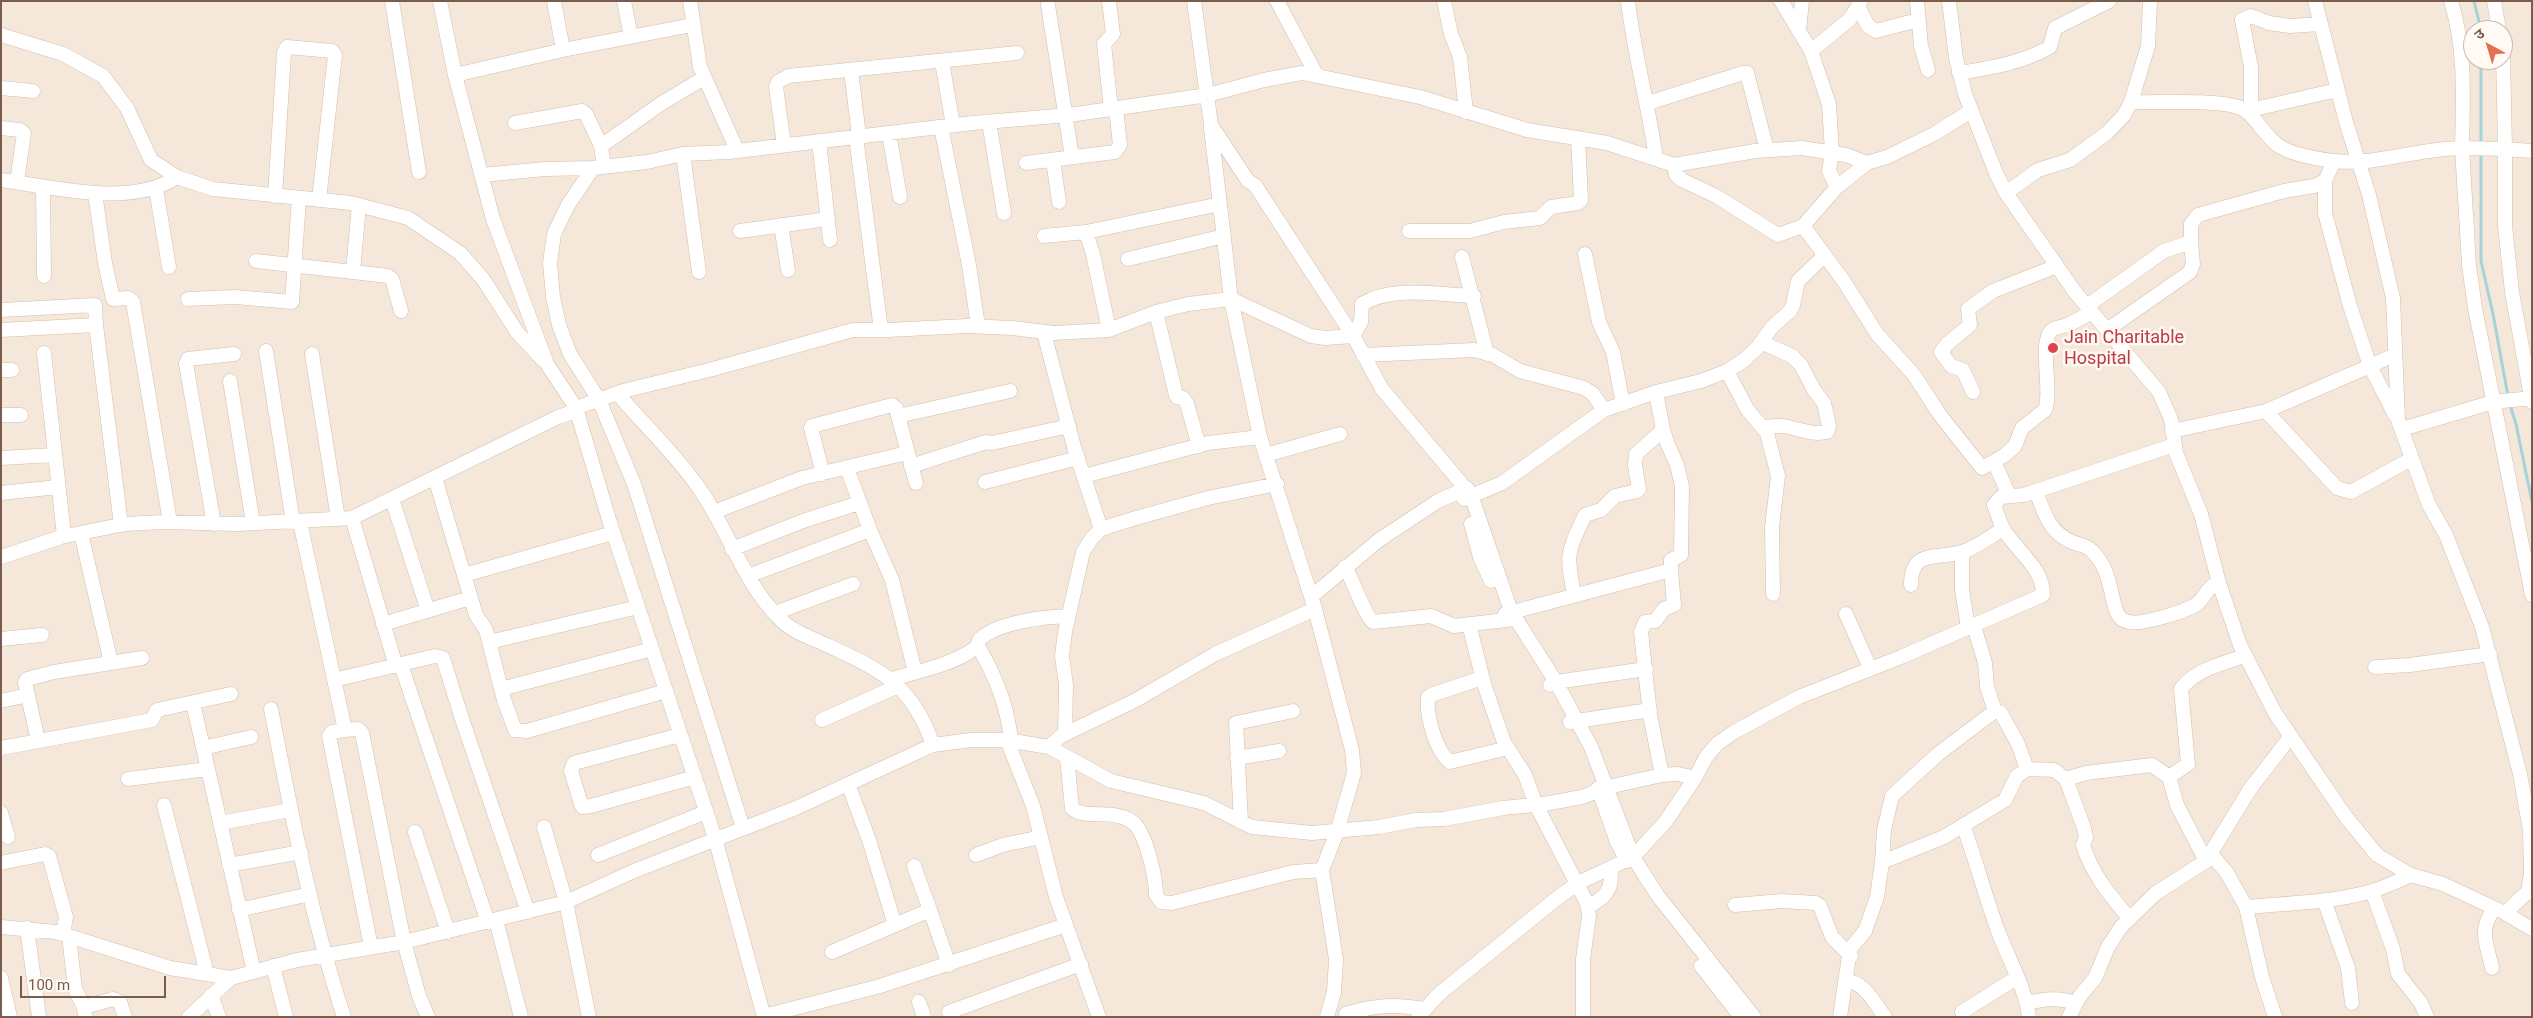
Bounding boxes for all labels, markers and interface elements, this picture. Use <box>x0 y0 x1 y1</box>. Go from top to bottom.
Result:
north arrow <box>2463 20 2513 70</box>
text: उ <box>2471 25 2487 43</box>
place label: Jain Charitable Hospital <box>2064 327 2184 369</box>
marker: Jain Charitable Hospital <box>2046 341 2060 355</box>
scale bar <box>22 966 169 998</box>
text: 100 m <box>28 976 70 994</box>

